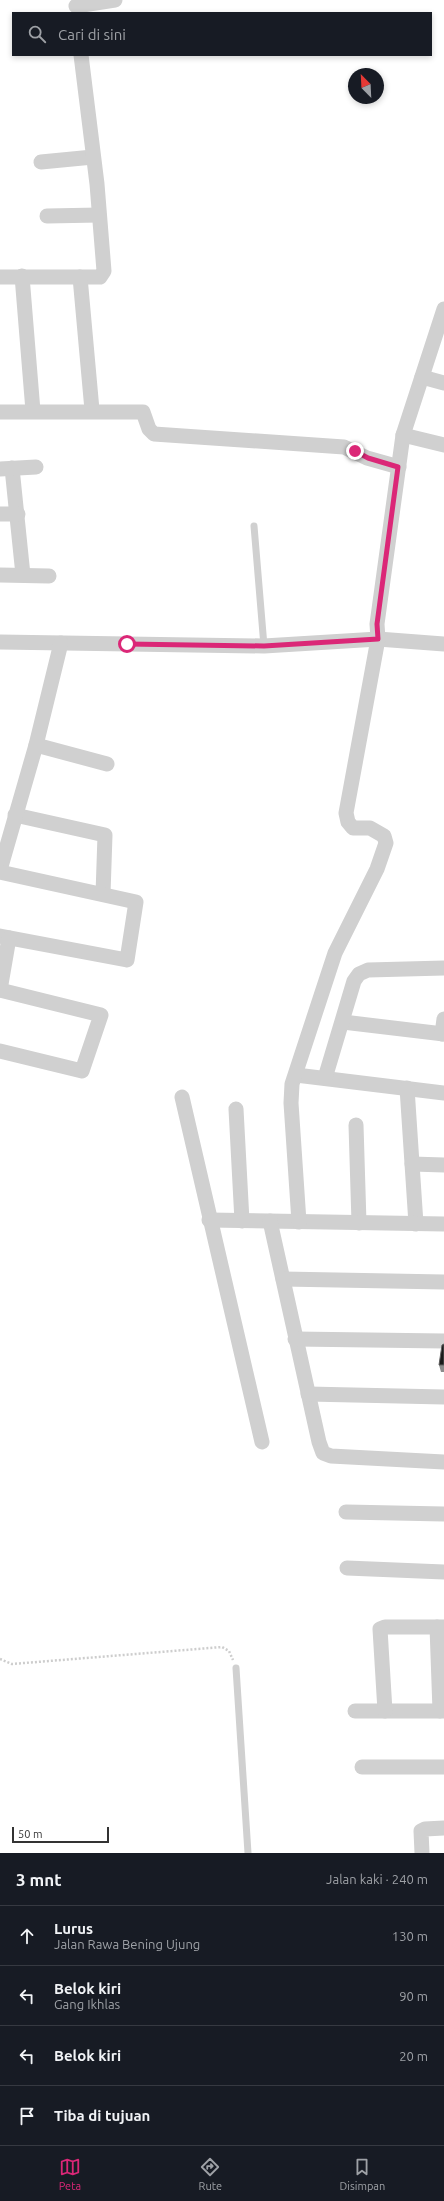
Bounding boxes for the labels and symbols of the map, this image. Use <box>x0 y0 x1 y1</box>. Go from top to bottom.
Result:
north arrow <box>348 68 384 104</box>
route end <box>346 442 364 460</box>
route start <box>118 635 136 653</box>
scale bar <box>12 1825 109 1844</box>

